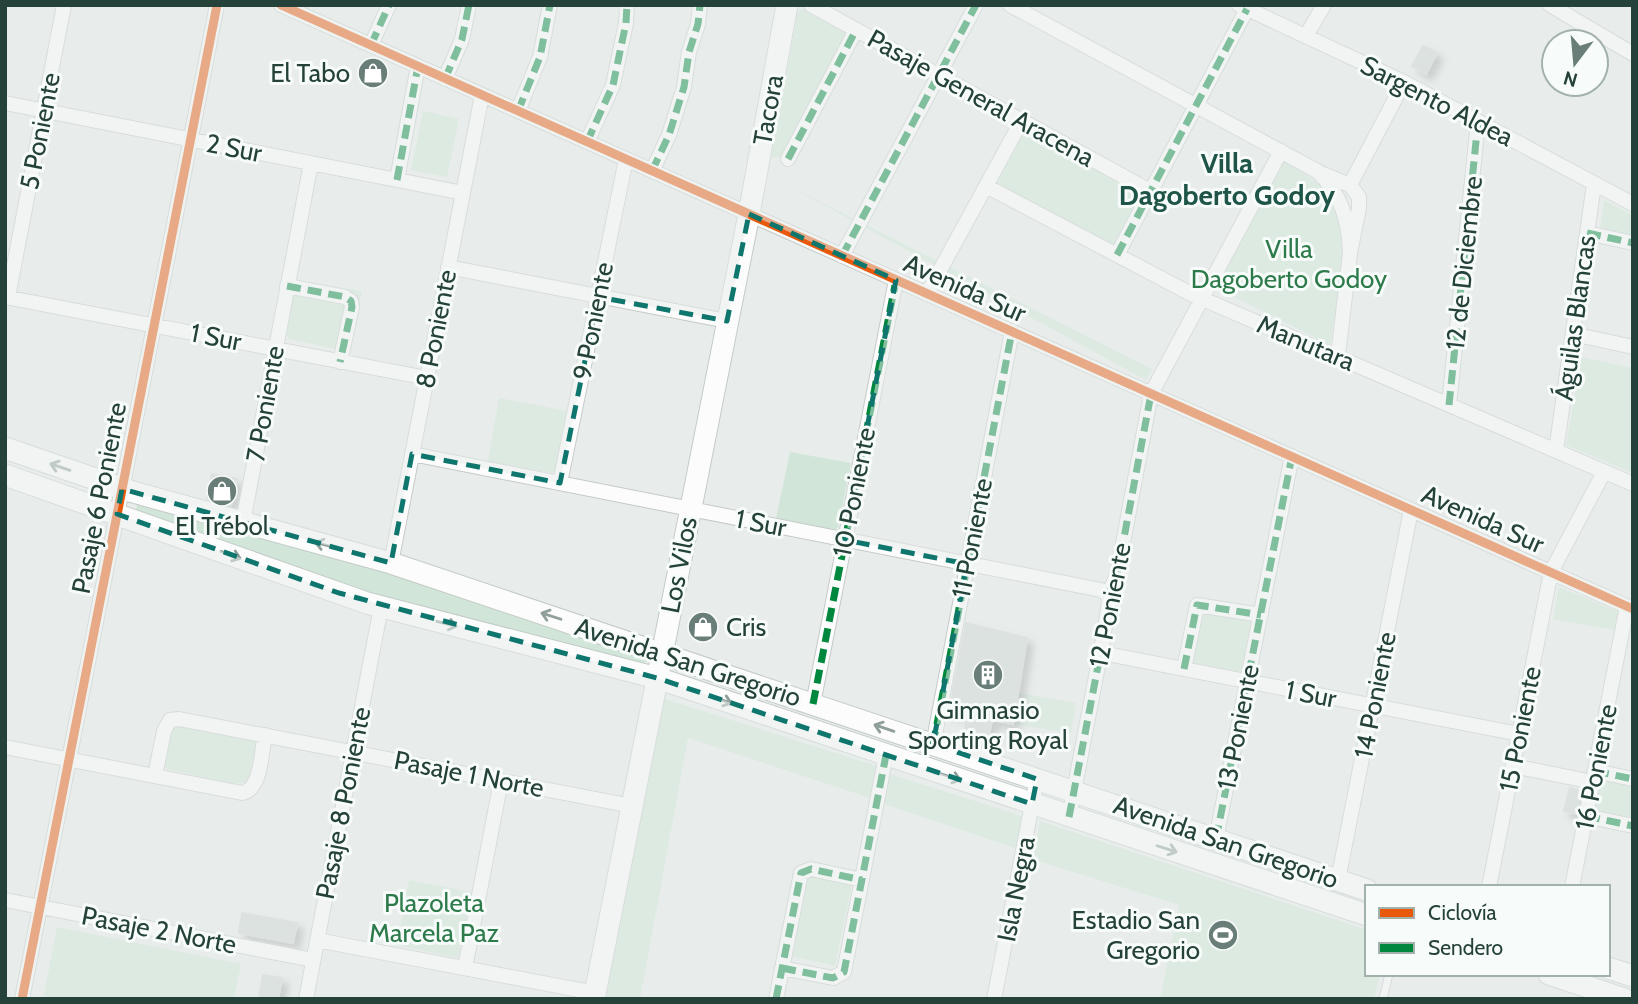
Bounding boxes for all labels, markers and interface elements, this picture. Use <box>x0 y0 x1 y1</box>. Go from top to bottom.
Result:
street label: Pasaje General Aracena <box>862 22 1100 174</box>
north arrow <box>1540 28 1610 98</box>
street label: Sargento Aldea <box>1355 49 1519 153</box>
shop icon: El Tabo <box>356 56 390 90</box>
place label: El Tabo <box>270 57 350 89</box>
text: N <box>1561 66 1580 92</box>
street label: 5 Poniente <box>13 70 67 192</box>
street label: Tacora <box>746 72 790 148</box>
street label: 2 Sur <box>203 127 265 169</box>
district label: Villa Dagoberto Godoy <box>1119 146 1335 212</box>
street label: 12 de Diciembre <box>1439 174 1489 352</box>
park label: Villa Dagoberto Godoy <box>1191 233 1387 295</box>
street label: Águilas Blancas <box>1548 233 1602 403</box>
street label: Avenida Sur <box>899 247 1032 330</box>
street label: 9 Poniente <box>566 259 620 383</box>
street label: 8 Poniente <box>409 267 463 391</box>
street label: Manutara <box>1252 308 1360 378</box>
street label: 1 Sur <box>188 316 245 358</box>
street label: 7 Poniente <box>239 343 291 465</box>
street label: Pasaje 6 Poniente <box>65 400 133 596</box>
street label: 10 Poniente <box>826 425 882 559</box>
one-way arrow <box>49 460 71 472</box>
shop icon: El Trébol <box>205 474 239 508</box>
street label: 11 Poniente <box>945 475 999 601</box>
street label: Avenida Sur <box>1417 478 1550 561</box>
street label: 1 Sur <box>733 502 790 544</box>
place label: El Trébol <box>175 510 269 542</box>
street label: Los Vilos <box>654 514 704 616</box>
one-way arrow <box>314 538 337 551</box>
street label: 12 Poniente <box>1082 540 1138 670</box>
one-way arrow <box>220 549 242 562</box>
one-way arrow <box>540 609 562 622</box>
street label: Avenida San Gregorio <box>571 610 805 714</box>
shop icon: Cris <box>686 610 720 644</box>
place label: Cris <box>726 611 767 643</box>
one-way arrow <box>435 618 458 631</box>
street label: 14 Poniente <box>1347 629 1403 761</box>
building icon: Gimnasio Sporting Royal <box>971 658 1005 692</box>
street label: 13 Poniente <box>1210 662 1266 792</box>
street label: 15 Poniente <box>1492 664 1548 794</box>
street label: 1 Sur <box>1283 673 1340 715</box>
place label: Gimnasio Sporting Royal <box>908 694 1068 756</box>
one-way arrow <box>710 695 732 707</box>
street label: 16 Poniente <box>1568 701 1624 833</box>
street label: Pasaje 8 Poniente <box>309 704 377 902</box>
one-way arrow <box>873 721 895 734</box>
street label: Pasaje 1 Norte <box>392 744 546 804</box>
one-way arrow <box>939 772 961 784</box>
street label: Avenida San Gregorio <box>1109 789 1343 895</box>
street label: Isla Negra <box>990 833 1042 944</box>
one-way arrow <box>1155 844 1177 856</box>
legend <box>1365 885 1610 976</box>
park label: Plazoleta Marcela Paz <box>369 887 499 949</box>
street label: Pasaje 2 Norte <box>79 899 239 961</box>
text: Ciclovía <box>1428 900 1497 925</box>
place label: Estadio San Gregorio <box>1071 904 1200 966</box>
sports icon: Estadio San Gregorio <box>1206 918 1240 952</box>
text: Sendero <box>1428 935 1503 960</box>

